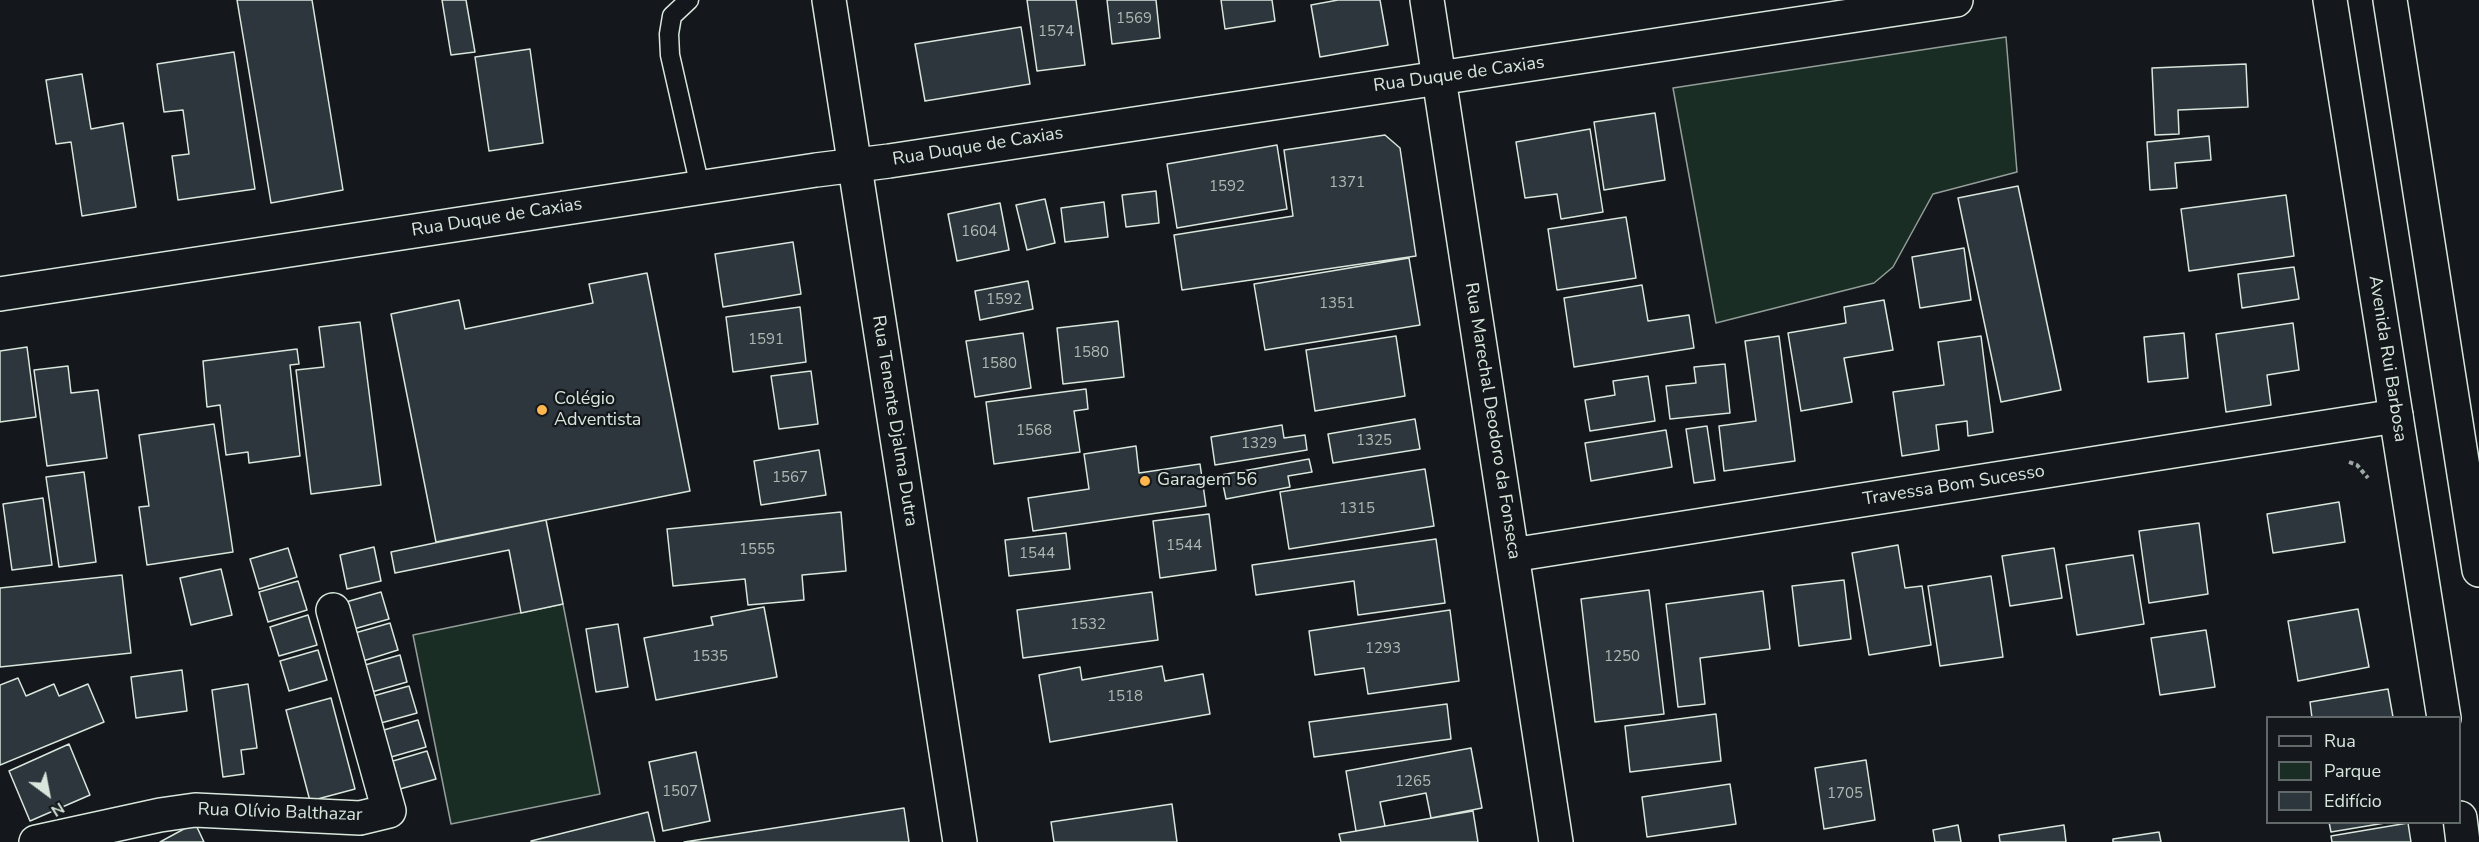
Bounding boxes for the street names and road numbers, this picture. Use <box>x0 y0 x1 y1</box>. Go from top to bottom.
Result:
street label: Rua Duque de Caxias <box>1372 52 1546 98</box>
street label: Rua Duque de Caxias <box>891 123 1065 171</box>
street label: Rua Duque de Caxias <box>410 194 584 242</box>
street label: Avenida Rui Barbosa <box>2363 274 2411 444</box>
street label: Rua Marechal Deodoro da Fonseca <box>1459 281 1525 561</box>
street label: Rua Tenente Djalma Dutra <box>867 314 921 528</box>
street label: Travessa Bom Sucesso <box>1861 461 2047 511</box>
street label: Rua Olívio Balthazar <box>197 799 363 827</box>

